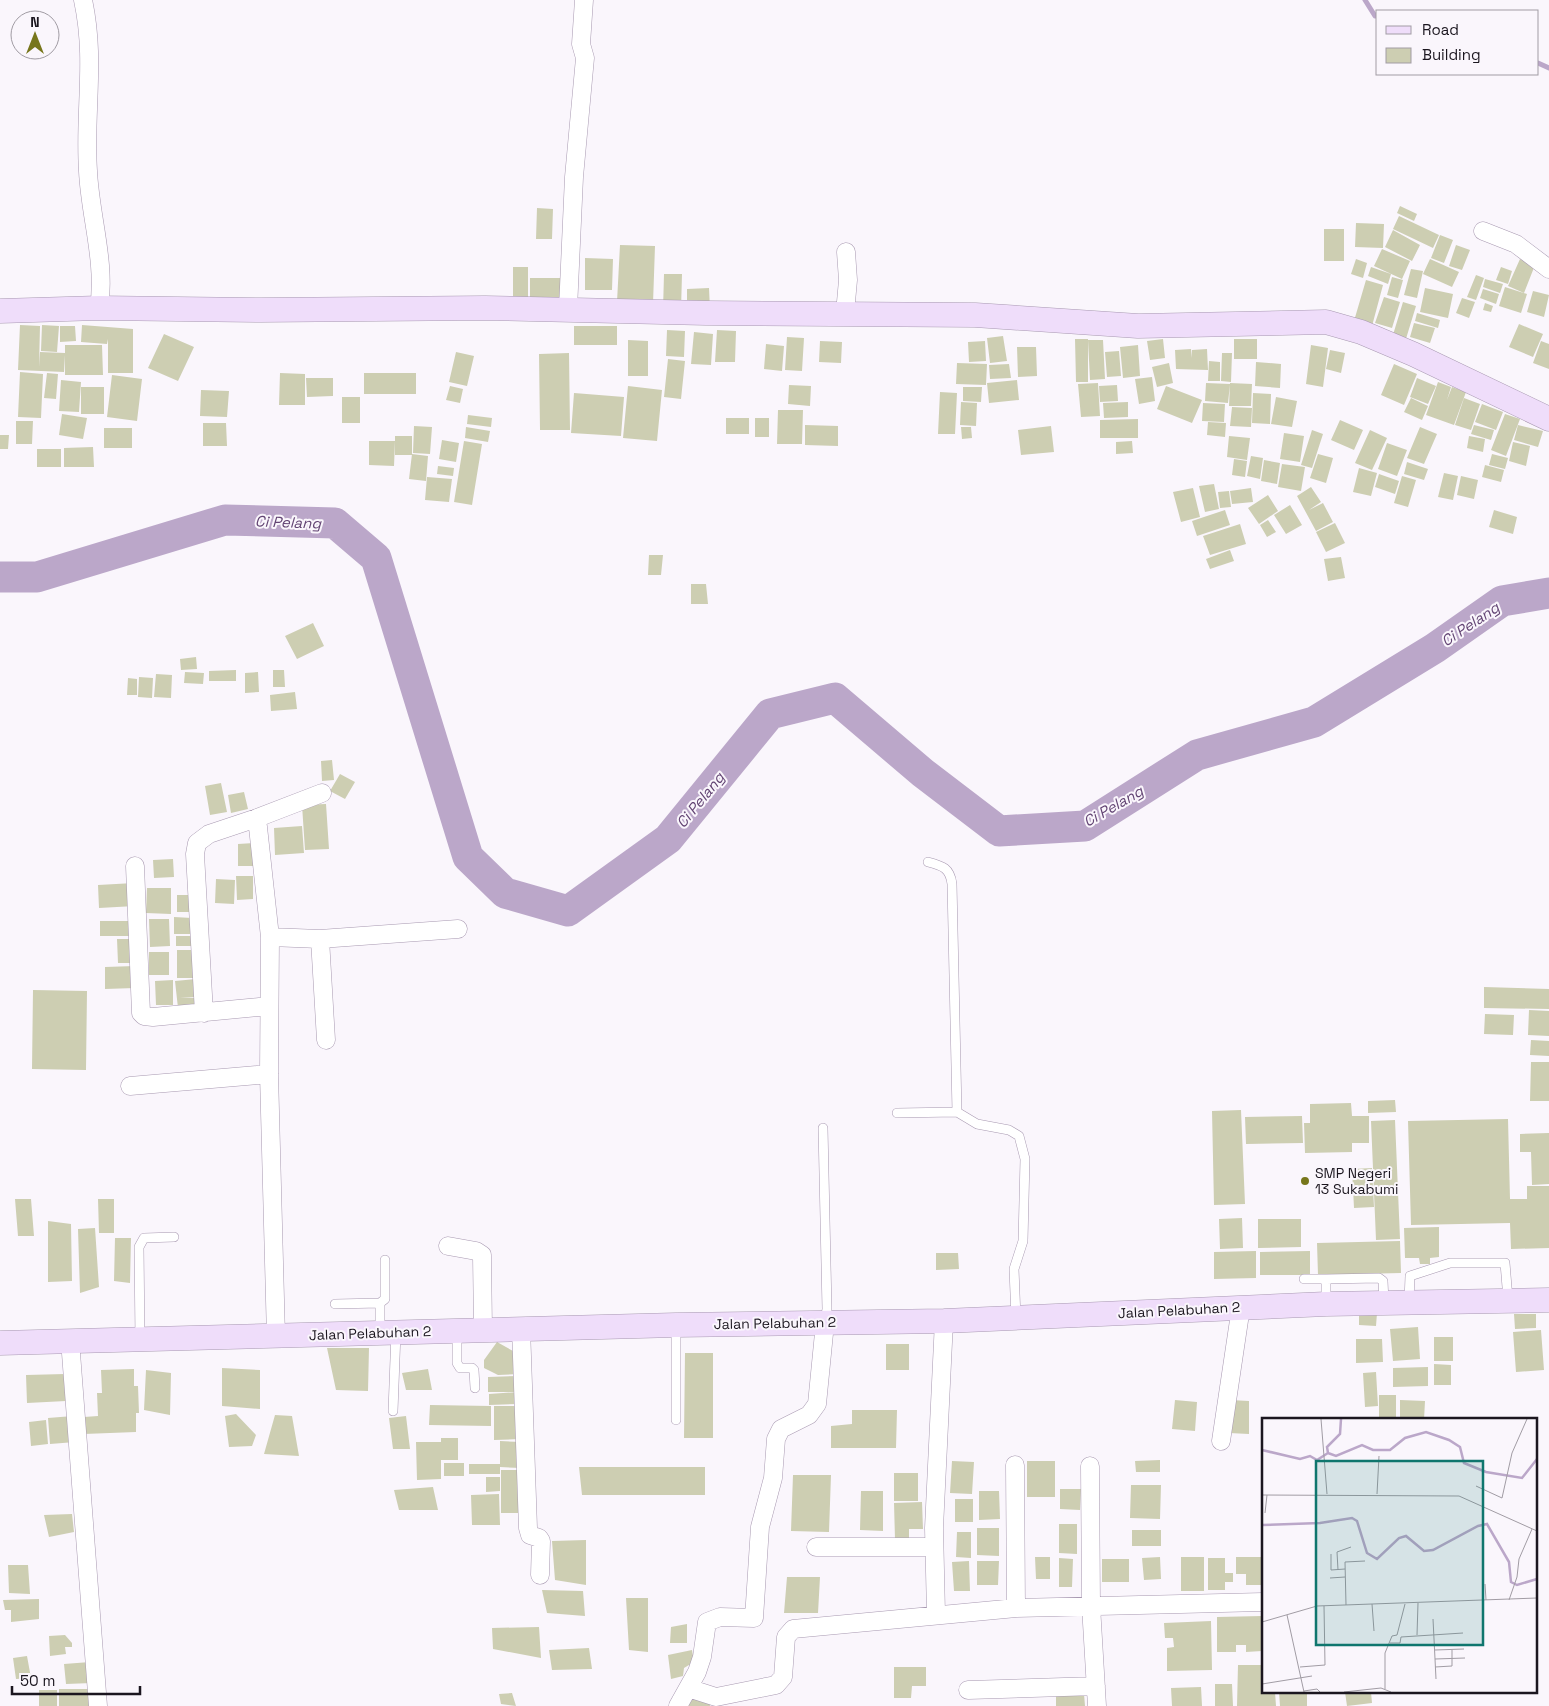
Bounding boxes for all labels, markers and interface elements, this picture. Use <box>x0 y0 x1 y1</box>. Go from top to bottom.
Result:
north arrow <box>10 10 60 60</box>
legend <box>1376 10 1539 75</box>
text: N <box>30 13 40 31</box>
text: Road <box>1422 20 1459 39</box>
text: Building <box>1422 45 1481 64</box>
water label: Ci Pelang <box>255 511 323 533</box>
water label: Ci Pelang <box>1437 597 1504 650</box>
water label: Ci Pelang <box>672 767 729 832</box>
water label: Ci Pelang <box>1080 781 1147 831</box>
place label: SMP Negeri 13 Sukabumi <box>1315 1164 1399 1198</box>
marker: SMP Negeri 13 Sukabumi <box>1299 1175 1311 1187</box>
street label: Jalan Pelabuhan 2 <box>1117 1298 1241 1322</box>
street label: Jalan Pelabuhan 2 <box>714 1313 836 1333</box>
street label: Jalan Pelabuhan 2 <box>308 1322 432 1344</box>
inset map <box>1262 1418 1536 1694</box>
scale bar <box>12 1664 140 1696</box>
text: 50 m <box>20 1671 55 1690</box>

